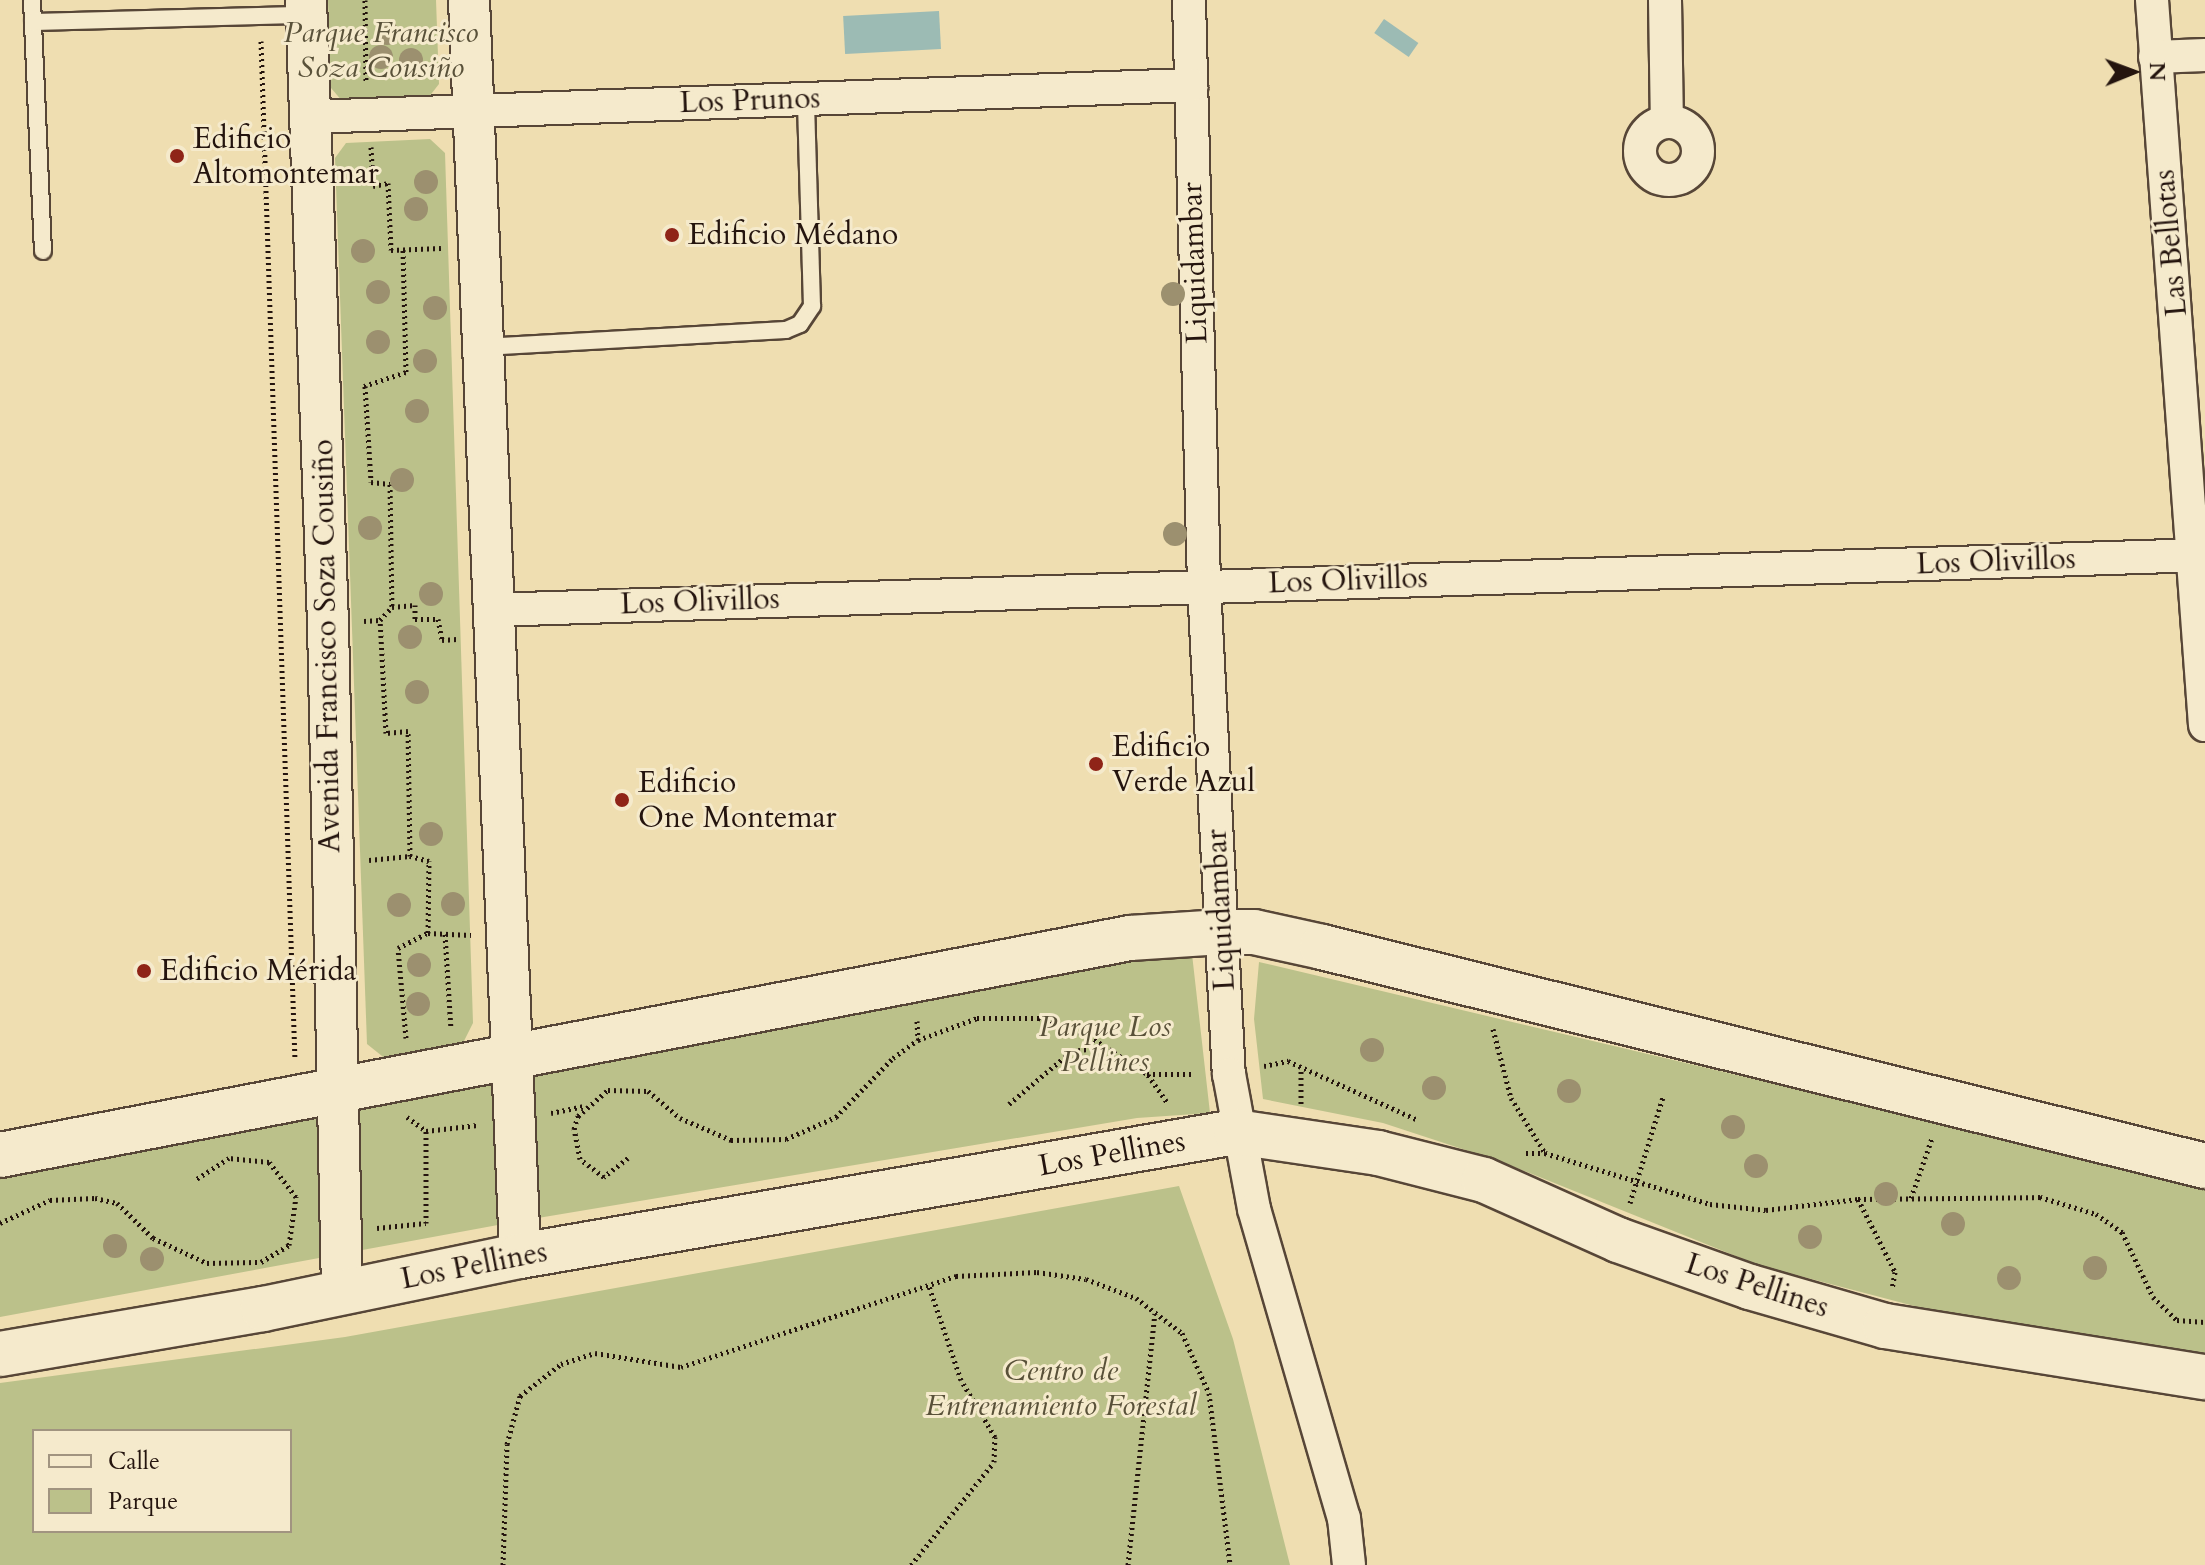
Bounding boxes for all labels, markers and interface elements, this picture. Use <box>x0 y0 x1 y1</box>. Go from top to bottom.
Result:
park label: Parque Francisco Soza Cousiño <box>283 15 479 86</box>
north arrow <box>2093 32 2173 112</box>
text: N <box>2142 62 2172 81</box>
street label: Los Prunos <box>679 81 821 121</box>
place label: Edificio Altomontemar <box>193 121 379 192</box>
marker: Edificio Altomontemar <box>168 147 186 165</box>
street label: Las Bellotas <box>2147 168 2195 318</box>
street label: Liquidambar <box>1174 181 1216 345</box>
place label: Edificio Médano <box>688 217 898 253</box>
marker: Edificio Médano <box>663 226 681 244</box>
street label: Avenida Francisco Soza Cousiño <box>305 439 349 853</box>
street label: Los Olivillos <box>1916 541 2076 583</box>
street label: Los Olivillos <box>1268 560 1428 602</box>
street label: Los Olivillos <box>620 581 780 623</box>
place label: Edificio Verde Azul <box>1112 729 1255 800</box>
marker: Edificio Verde Azul <box>1087 755 1105 773</box>
place label: Edificio One Montemar <box>638 765 837 836</box>
marker: Edificio One Montemar <box>613 791 631 809</box>
street label: Liquidambar <box>1199 828 1243 992</box>
place label: Edificio Mérida <box>160 953 356 989</box>
marker: Edificio Mérida <box>135 962 153 980</box>
park label: Parque Los Pellines <box>1039 1009 1171 1080</box>
street label: Los Pellines <box>1036 1123 1188 1185</box>
street label: Los Pellines <box>398 1234 550 1298</box>
street label: Los Pellines <box>1681 1246 1833 1326</box>
park label: Centro de Entrenamiento Forestal <box>926 1353 1196 1424</box>
legend <box>32 1429 292 1533</box>
text: Calle <box>108 1445 160 1478</box>
text: Parque <box>108 1485 178 1518</box>

